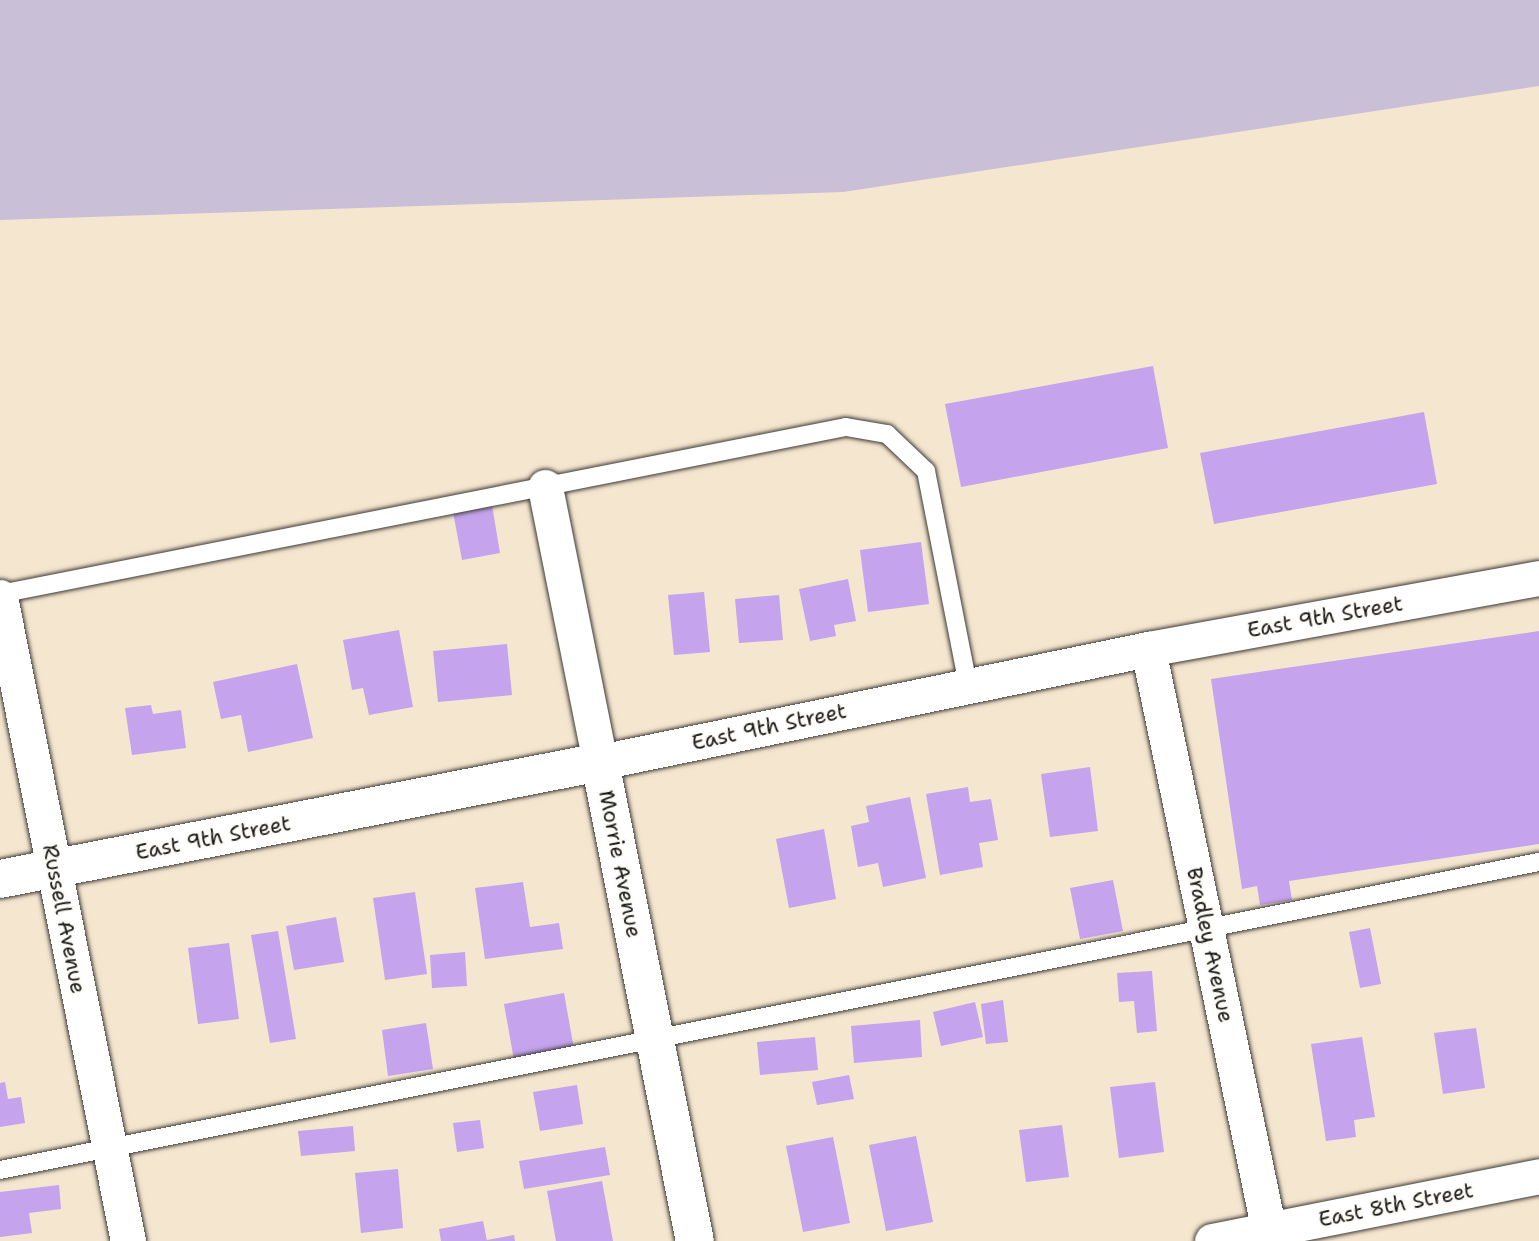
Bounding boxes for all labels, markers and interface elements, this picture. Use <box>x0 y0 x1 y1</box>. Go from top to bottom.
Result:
street label: East 9th Street <box>1245 591 1405 643</box>
street label: East 9th Street <box>689 698 849 756</box>
street label: Morrie Avenue <box>593 788 647 940</box>
street label: East 9th Street <box>133 811 293 865</box>
street label: Russell Avenue <box>37 842 91 996</box>
street label: Bradley Avenue <box>1181 865 1239 1025</box>
street label: East 8th Street <box>1316 1178 1476 1232</box>

